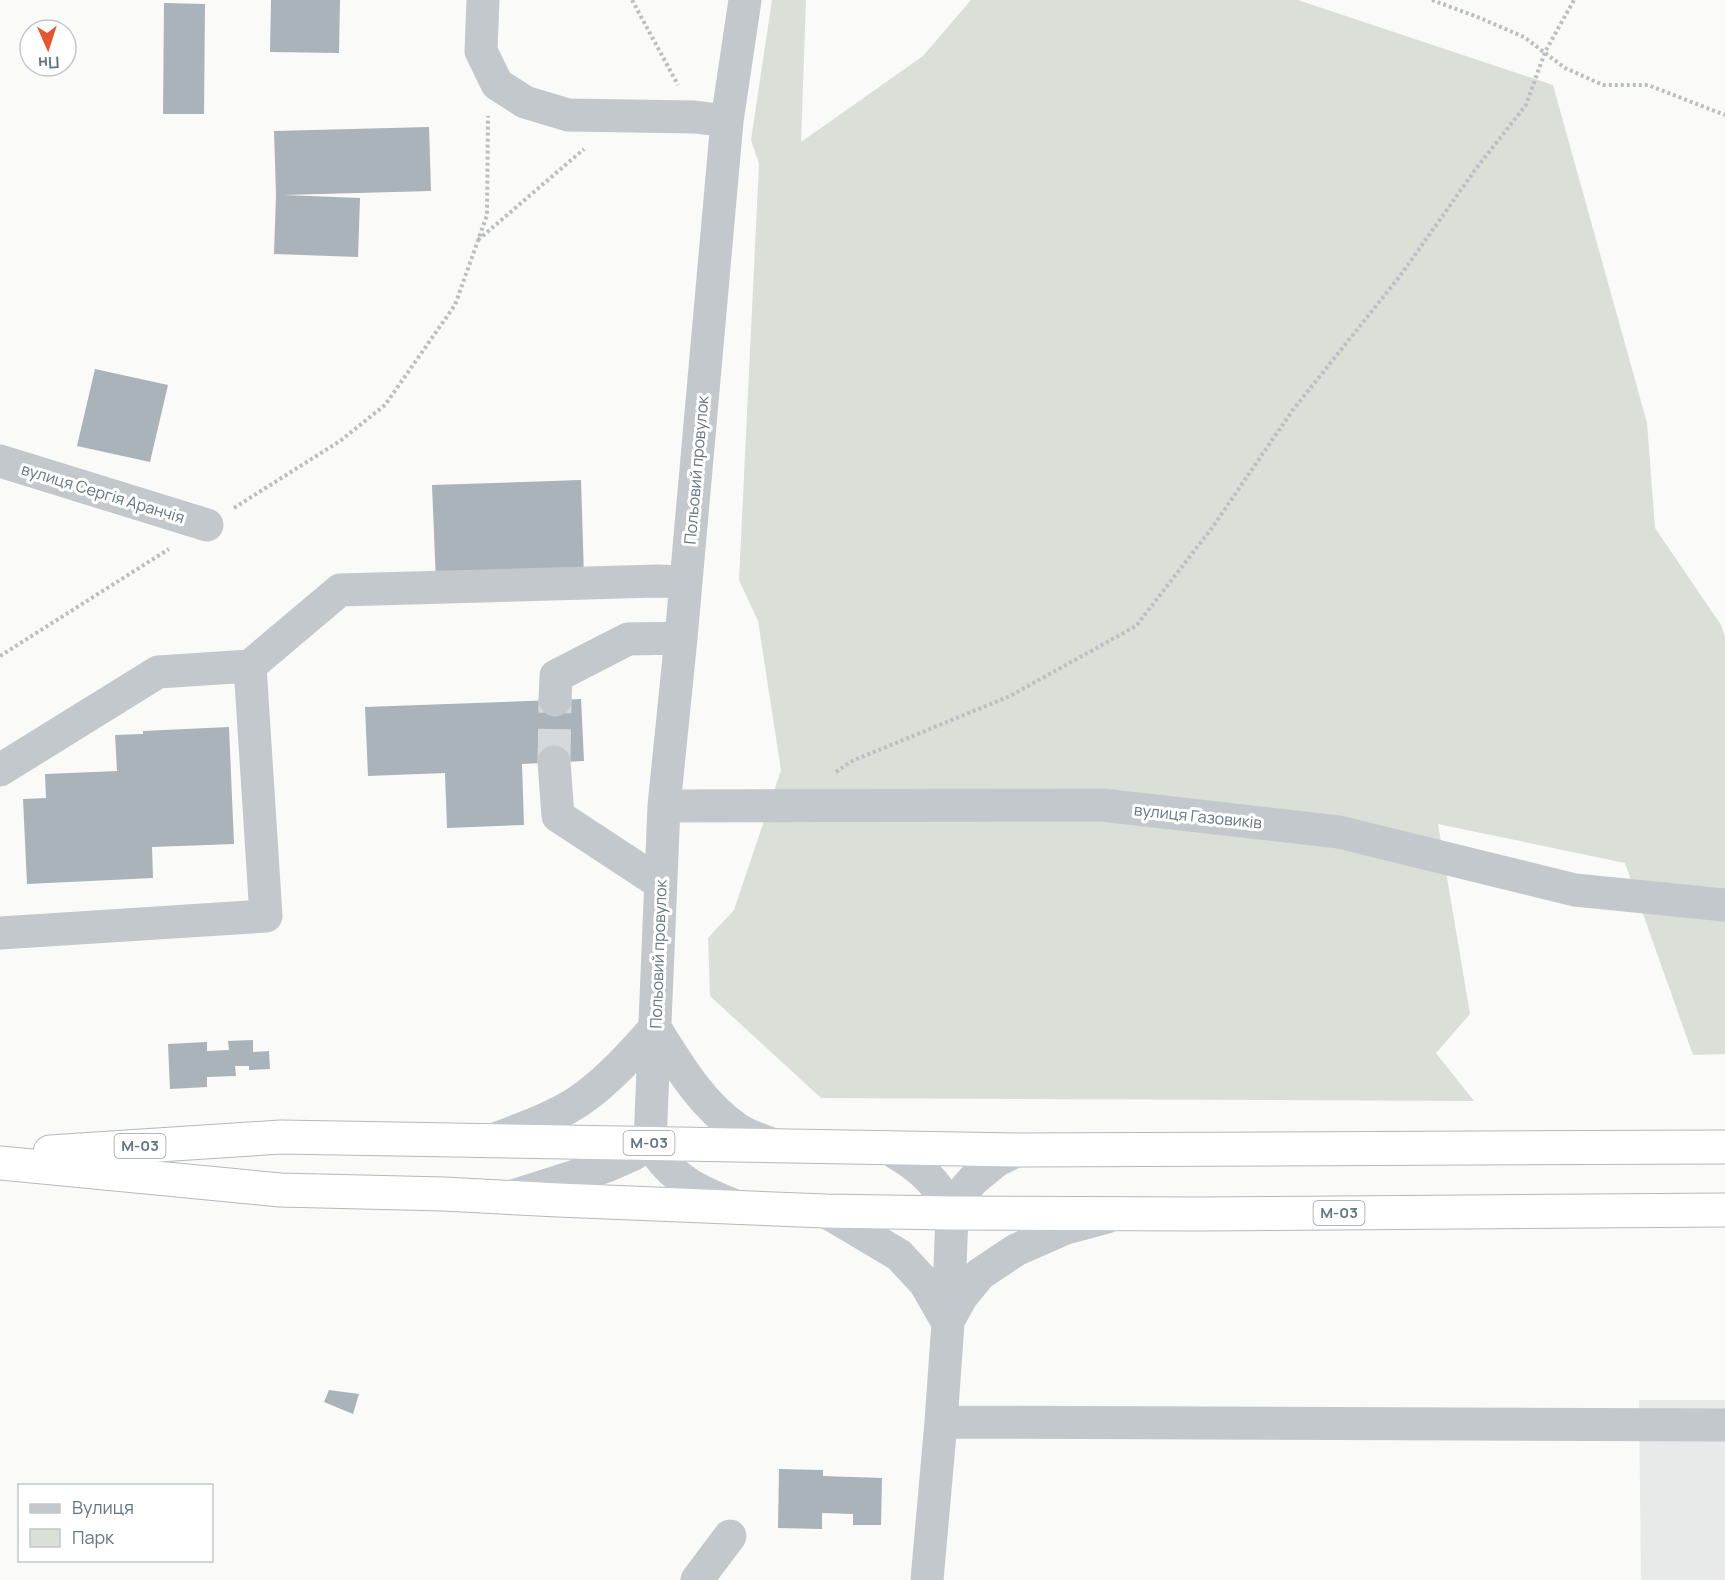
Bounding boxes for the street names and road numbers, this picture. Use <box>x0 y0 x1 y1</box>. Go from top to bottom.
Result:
street label: Польовий провулок <box>679 394 714 545</box>
street label: вулиця Сергія Аранчія <box>19 458 187 528</box>
street label: вулиця Газовиків <box>1133 798 1264 834</box>
street label: Польовий провулок <box>644 878 672 1029</box>
road number: М-03 <box>624 1131 674 1155</box>
road number: М-03 <box>114 1134 166 1158</box>
road number: М-03 <box>1314 1201 1364 1225</box>

